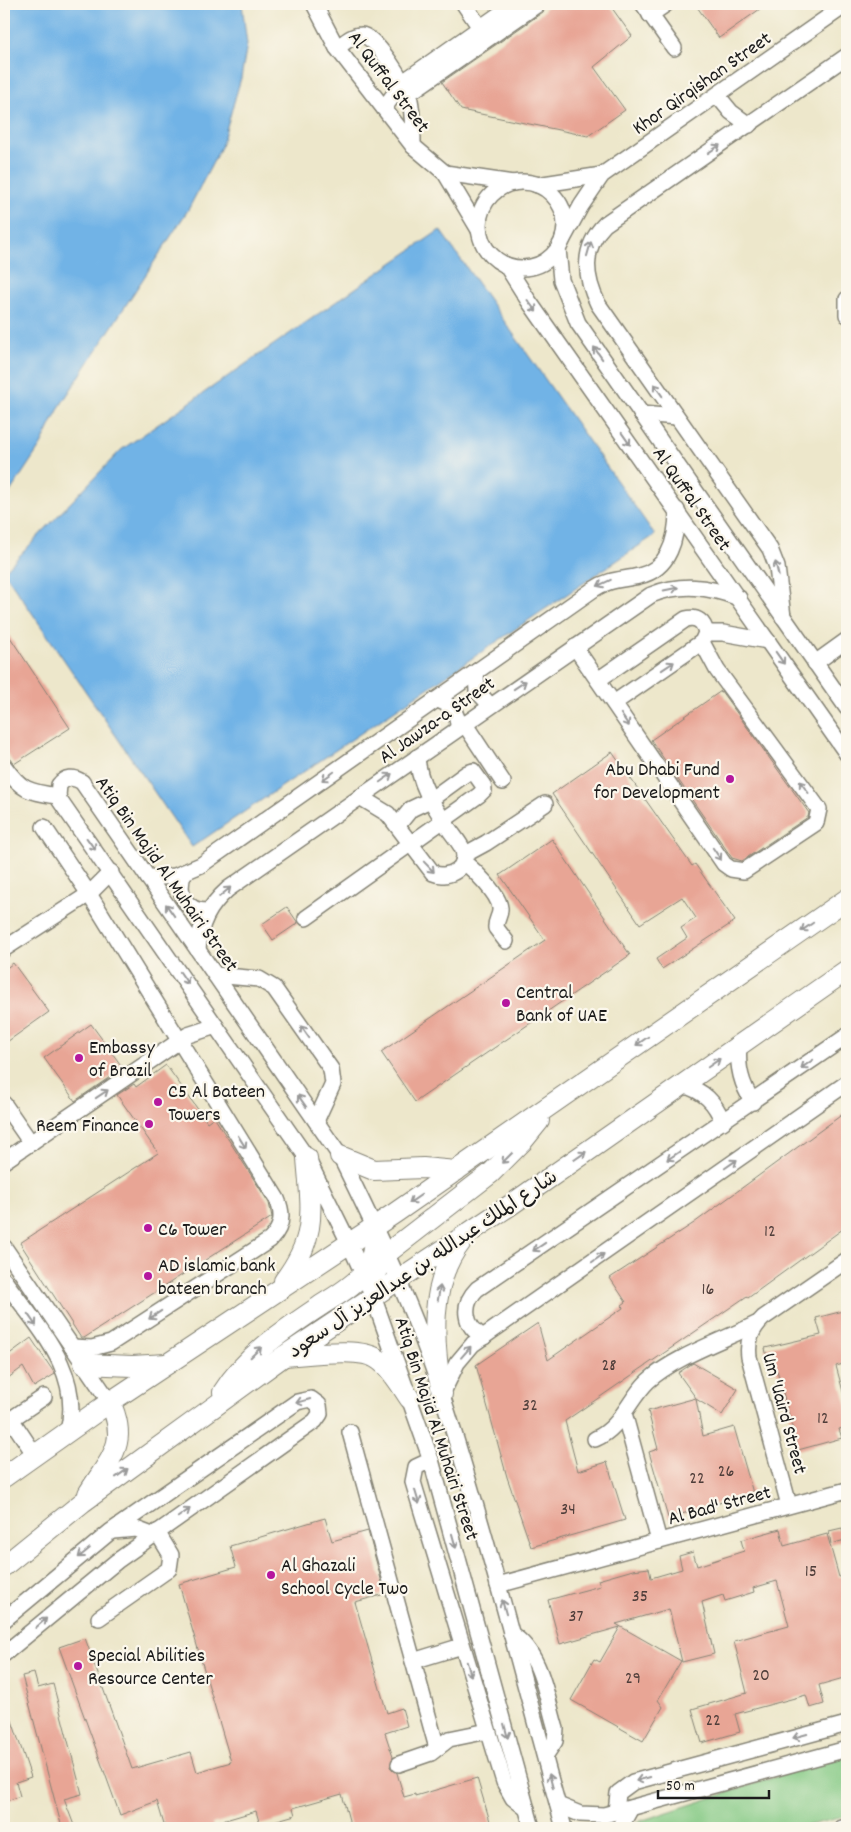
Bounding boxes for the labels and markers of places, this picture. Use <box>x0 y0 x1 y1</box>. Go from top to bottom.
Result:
place label: Abu Dhabi Fund for Development <box>594 757 720 808</box>
marker: Abu Dhabi Fund for Development <box>724 773 736 785</box>
place label: Central Bank of UAE <box>516 980 607 1031</box>
marker: Central Bank of UAE <box>500 997 512 1009</box>
place label: Embassy of Brazil <box>89 1035 156 1086</box>
marker: Embassy of Brazil <box>73 1052 85 1064</box>
place label: C5 Al Bateen Towers <box>168 1079 265 1130</box>
marker: C5 Al Bateen Towers <box>152 1096 164 1108</box>
place label: Reem Finance <box>36 1113 139 1141</box>
marker: Reem Finance <box>143 1118 155 1130</box>
place label: C6 Tower <box>158 1217 227 1245</box>
marker: C6 Tower <box>142 1222 154 1234</box>
place label: AD islamic bank bateen branch <box>158 1253 276 1304</box>
marker: AD islamic bank bateen branch <box>142 1270 154 1282</box>
place label: Al Ghazali School Cycle Two <box>281 1553 408 1604</box>
marker: Al Ghazali School Cycle Two <box>265 1569 277 1581</box>
place label: Special Abilities Resource Center <box>88 1643 213 1694</box>
marker: Special Abilities Resource Center <box>72 1660 84 1672</box>

